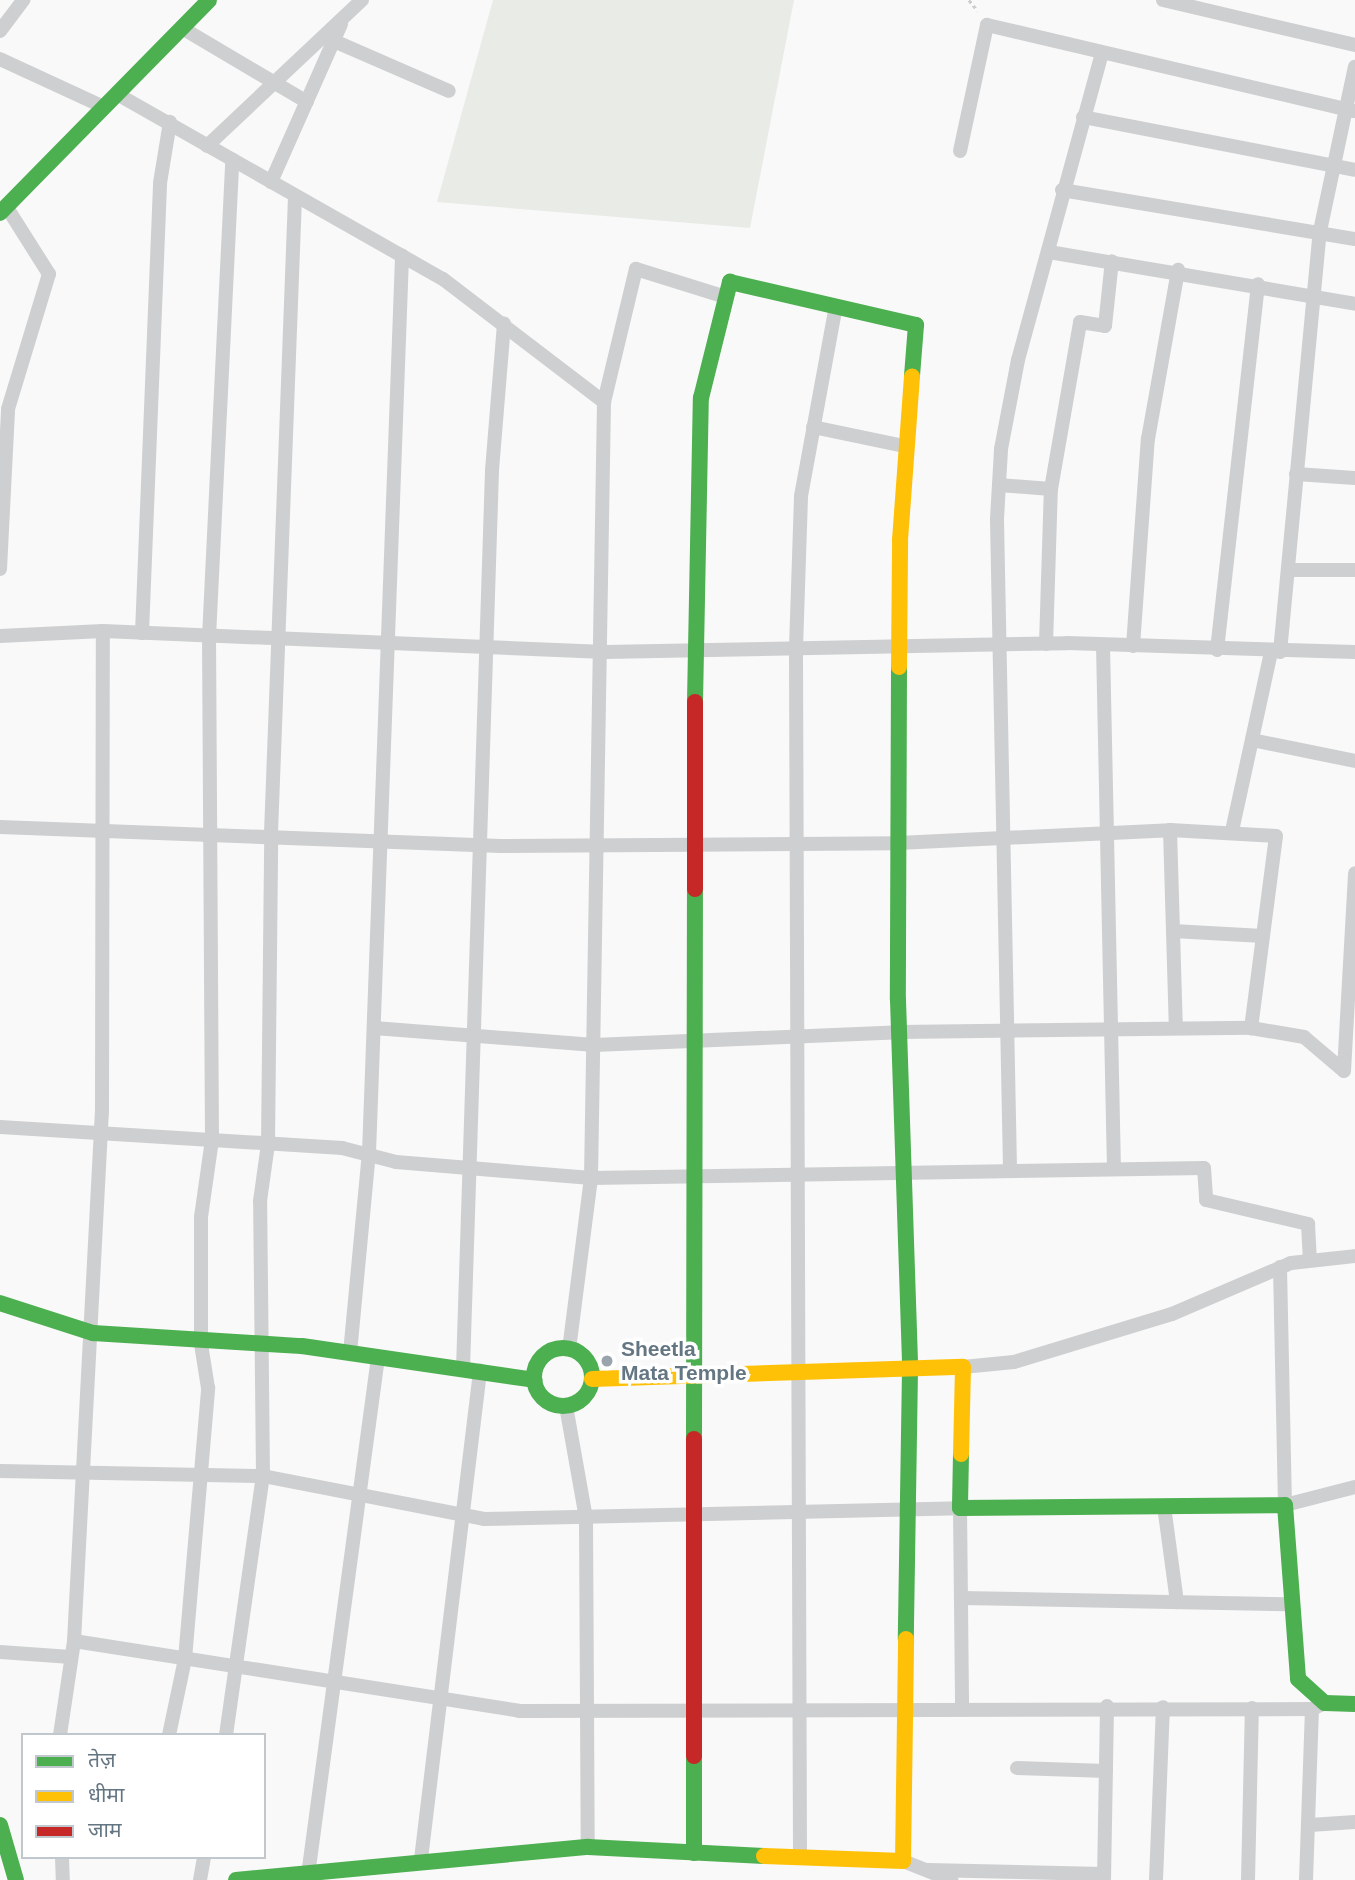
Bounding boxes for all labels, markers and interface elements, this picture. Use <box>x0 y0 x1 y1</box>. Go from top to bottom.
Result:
place label: Sheetla Mata Temple <box>621 1336 747 1386</box>
marker: Sheetla Mata Temple <box>599 1353 615 1369</box>
legend <box>21 1733 266 1859</box>
text: तेज़ <box>88 1748 116 1771</box>
text: धीमा <box>88 1783 124 1806</box>
text: जाम <box>88 1818 122 1841</box>

